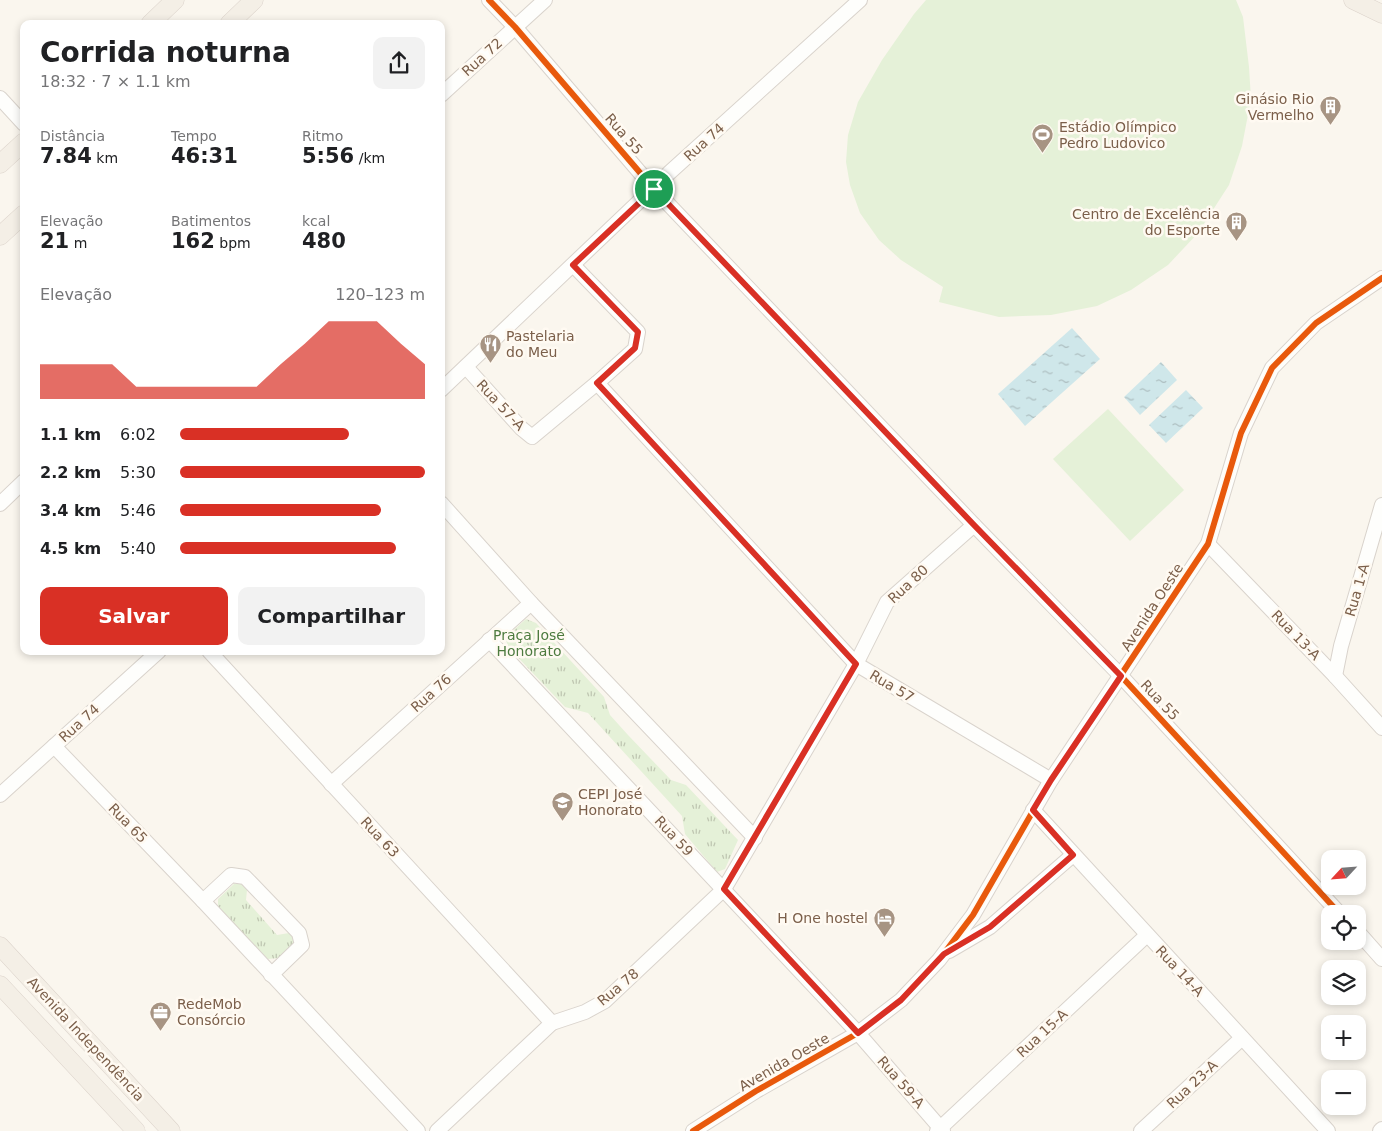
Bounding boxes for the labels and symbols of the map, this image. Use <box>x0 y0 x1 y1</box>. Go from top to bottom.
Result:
street label: Rua 72 <box>459 35 505 79</box>
place label: Ginásio Rio Vermelho <box>1235 91 1314 123</box>
building icon: Ginásio Rio Vermelho <box>1318 95 1342 126</box>
street label: Rua 55 <box>602 110 646 158</box>
place label: Estádio Olímpico Pedro Ludovico <box>1059 119 1176 151</box>
street label: Rua 74 <box>681 120 728 164</box>
sports icon: Estádio Olímpico Pedro Ludovico <box>1031 123 1055 154</box>
pin <box>633 168 675 210</box>
place label: Centro de Excelência do Esporte <box>1072 206 1220 238</box>
building icon: Centro de Excelência do Esporte <box>1224 210 1248 241</box>
place label: Pastelaria do Meu <box>506 328 574 360</box>
restaurant icon: Pastelaria do Meu <box>478 332 502 363</box>
street label: Rua 57-A <box>474 376 529 434</box>
street label: Avenida Oeste <box>1118 560 1186 654</box>
street label: Rua 80 <box>885 561 931 607</box>
street label: Rua 1-A <box>1342 561 1372 618</box>
street label: Rua 13-A <box>1268 607 1324 664</box>
park label: Praça José Honorato <box>493 627 565 659</box>
street label: Rua 57 <box>867 667 917 705</box>
street label: Rua 76 <box>408 671 455 715</box>
street label: Rua 55 <box>1137 677 1183 723</box>
street label: Rua 74 <box>56 701 103 745</box>
place label: CEPI José Honorato <box>578 786 643 818</box>
school or university icon: CEPI José Honorato <box>550 790 574 821</box>
street label: Rua 65 <box>105 800 151 846</box>
street label: Rua 59 <box>651 813 697 859</box>
street label: Rua 63 <box>357 814 403 860</box>
north arrow <box>1321 850 1366 895</box>
hotel icon: H One hostel <box>872 906 896 937</box>
place label: H One hostel <box>777 910 868 926</box>
street label: Rua 14-A <box>1153 942 1208 1000</box>
street label: Rua 78 <box>594 965 642 1009</box>
street label: Avenida Independência <box>24 974 148 1104</box>
place label: RedeMob Consórcio <box>177 996 246 1028</box>
office icon: RedeMob Consórcio <box>149 1000 173 1031</box>
street label: Rua 15-A <box>1013 1005 1071 1060</box>
street label: Avenida Oeste <box>736 1030 832 1094</box>
street label: Rua 59-A <box>874 1053 928 1111</box>
street label: Rua 23-A <box>1163 1056 1221 1111</box>

